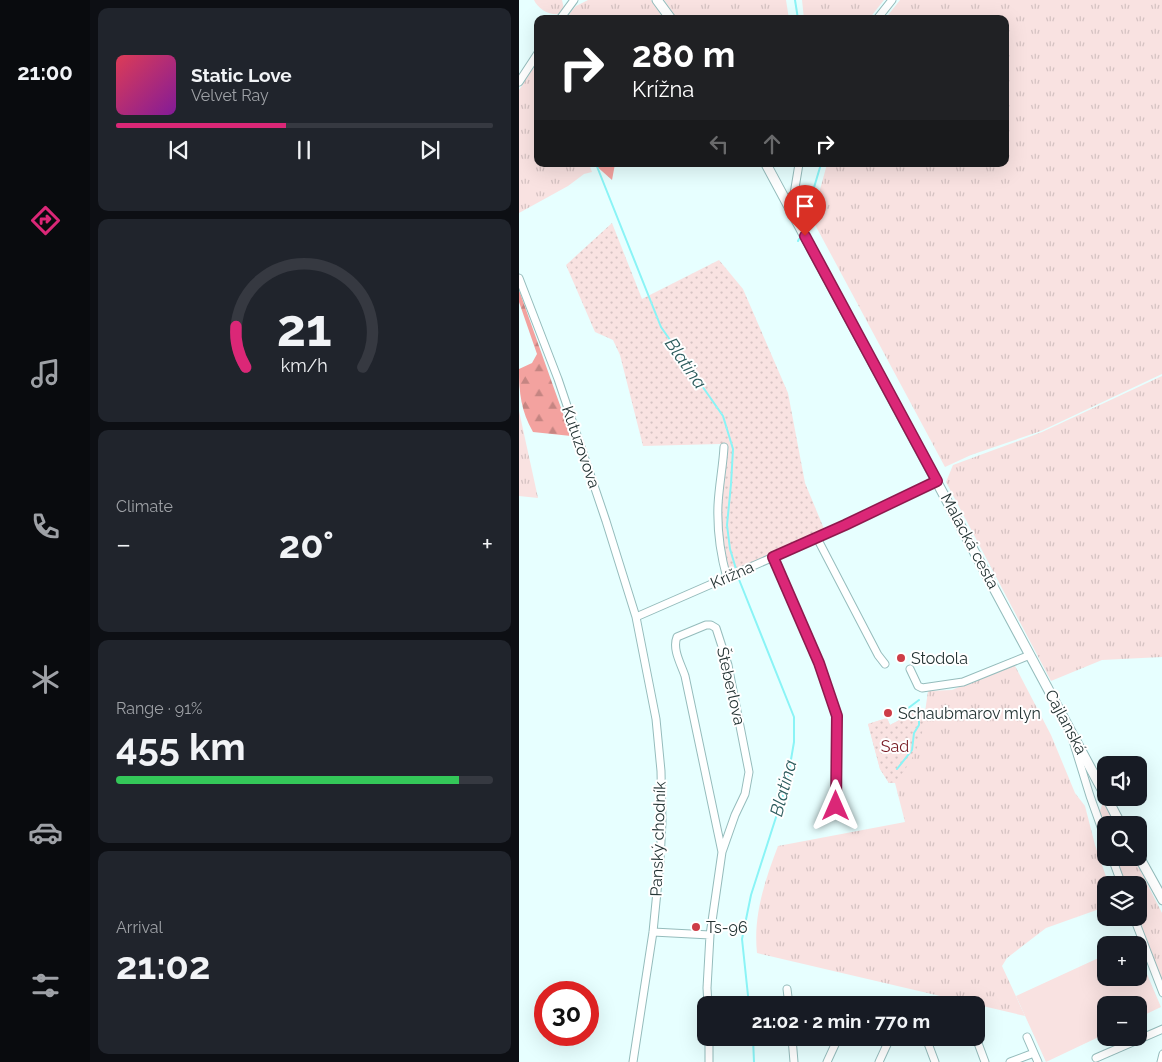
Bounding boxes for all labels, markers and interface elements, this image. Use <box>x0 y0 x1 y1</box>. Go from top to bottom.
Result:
text: 280 m <box>632 34 735 75</box>
icon: right <box>549 35 614 100</box>
text: 21:00 <box>17 59 73 85</box>
text: Static Love <box>191 64 292 86</box>
text: Krížna <box>632 76 694 102</box>
text: Velvet Ray <box>191 86 269 105</box>
icon: left <box>705 130 733 158</box>
icon: ahead <box>758 130 786 158</box>
icon: right <box>811 130 839 158</box>
icon: previous <box>165 136 193 164</box>
icon: pause <box>290 136 318 164</box>
icon: next <box>416 136 444 164</box>
pin <box>784 185 826 236</box>
icon: arrive <box>791 192 819 220</box>
icon: directions <box>28 203 63 238</box>
text: 21 <box>277 297 332 358</box>
water label: Blatina <box>661 333 711 393</box>
text: km/h <box>281 355 328 376</box>
icon: music <box>28 356 63 391</box>
street label: Kutuzovova <box>558 403 604 491</box>
street label: Malacká cesta <box>937 490 1003 592</box>
text: Climate <box>116 497 173 516</box>
icon: phone <box>28 509 63 544</box>
text: 20° <box>279 522 334 567</box>
text: − <box>116 528 131 561</box>
text: + <box>481 528 493 561</box>
street label: Krížna <box>707 557 757 593</box>
street label: Šteberlova <box>713 645 750 727</box>
place label: Stodola <box>911 649 968 668</box>
marker: Stodola <box>895 652 907 664</box>
icon: climate <box>28 662 63 697</box>
street label: Cajlanská <box>1041 686 1091 758</box>
text: Range · 91% <box>116 699 203 718</box>
place label: Schaubmarov mlyn <box>898 704 1041 723</box>
marker: Schaubmarov mlyn <box>882 707 894 719</box>
text: 455 km <box>116 724 246 769</box>
park label: Sad <box>881 737 909 756</box>
map controls <box>1097 756 1147 1046</box>
button: sound <box>1097 756 1147 806</box>
water label: Blatina <box>765 757 801 818</box>
position arrow <box>809 779 861 831</box>
street label: Panský chodník <box>646 781 670 897</box>
icon: car <box>28 815 63 850</box>
button: search <box>1097 816 1147 866</box>
button: layers <box>1097 876 1147 926</box>
text: Arrival <box>116 918 163 937</box>
place label: Ts-96 <box>706 918 748 937</box>
marker: Ts-96 <box>690 921 702 933</box>
button: + <box>1097 936 1147 986</box>
text: 21:02 <box>116 943 210 988</box>
icon: filters <box>28 968 63 1003</box>
speed limit sign: 30 <box>534 981 599 1046</box>
button: − <box>1097 996 1147 1046</box>
text: 21:02 · 2 min · 770 m <box>752 1010 930 1032</box>

